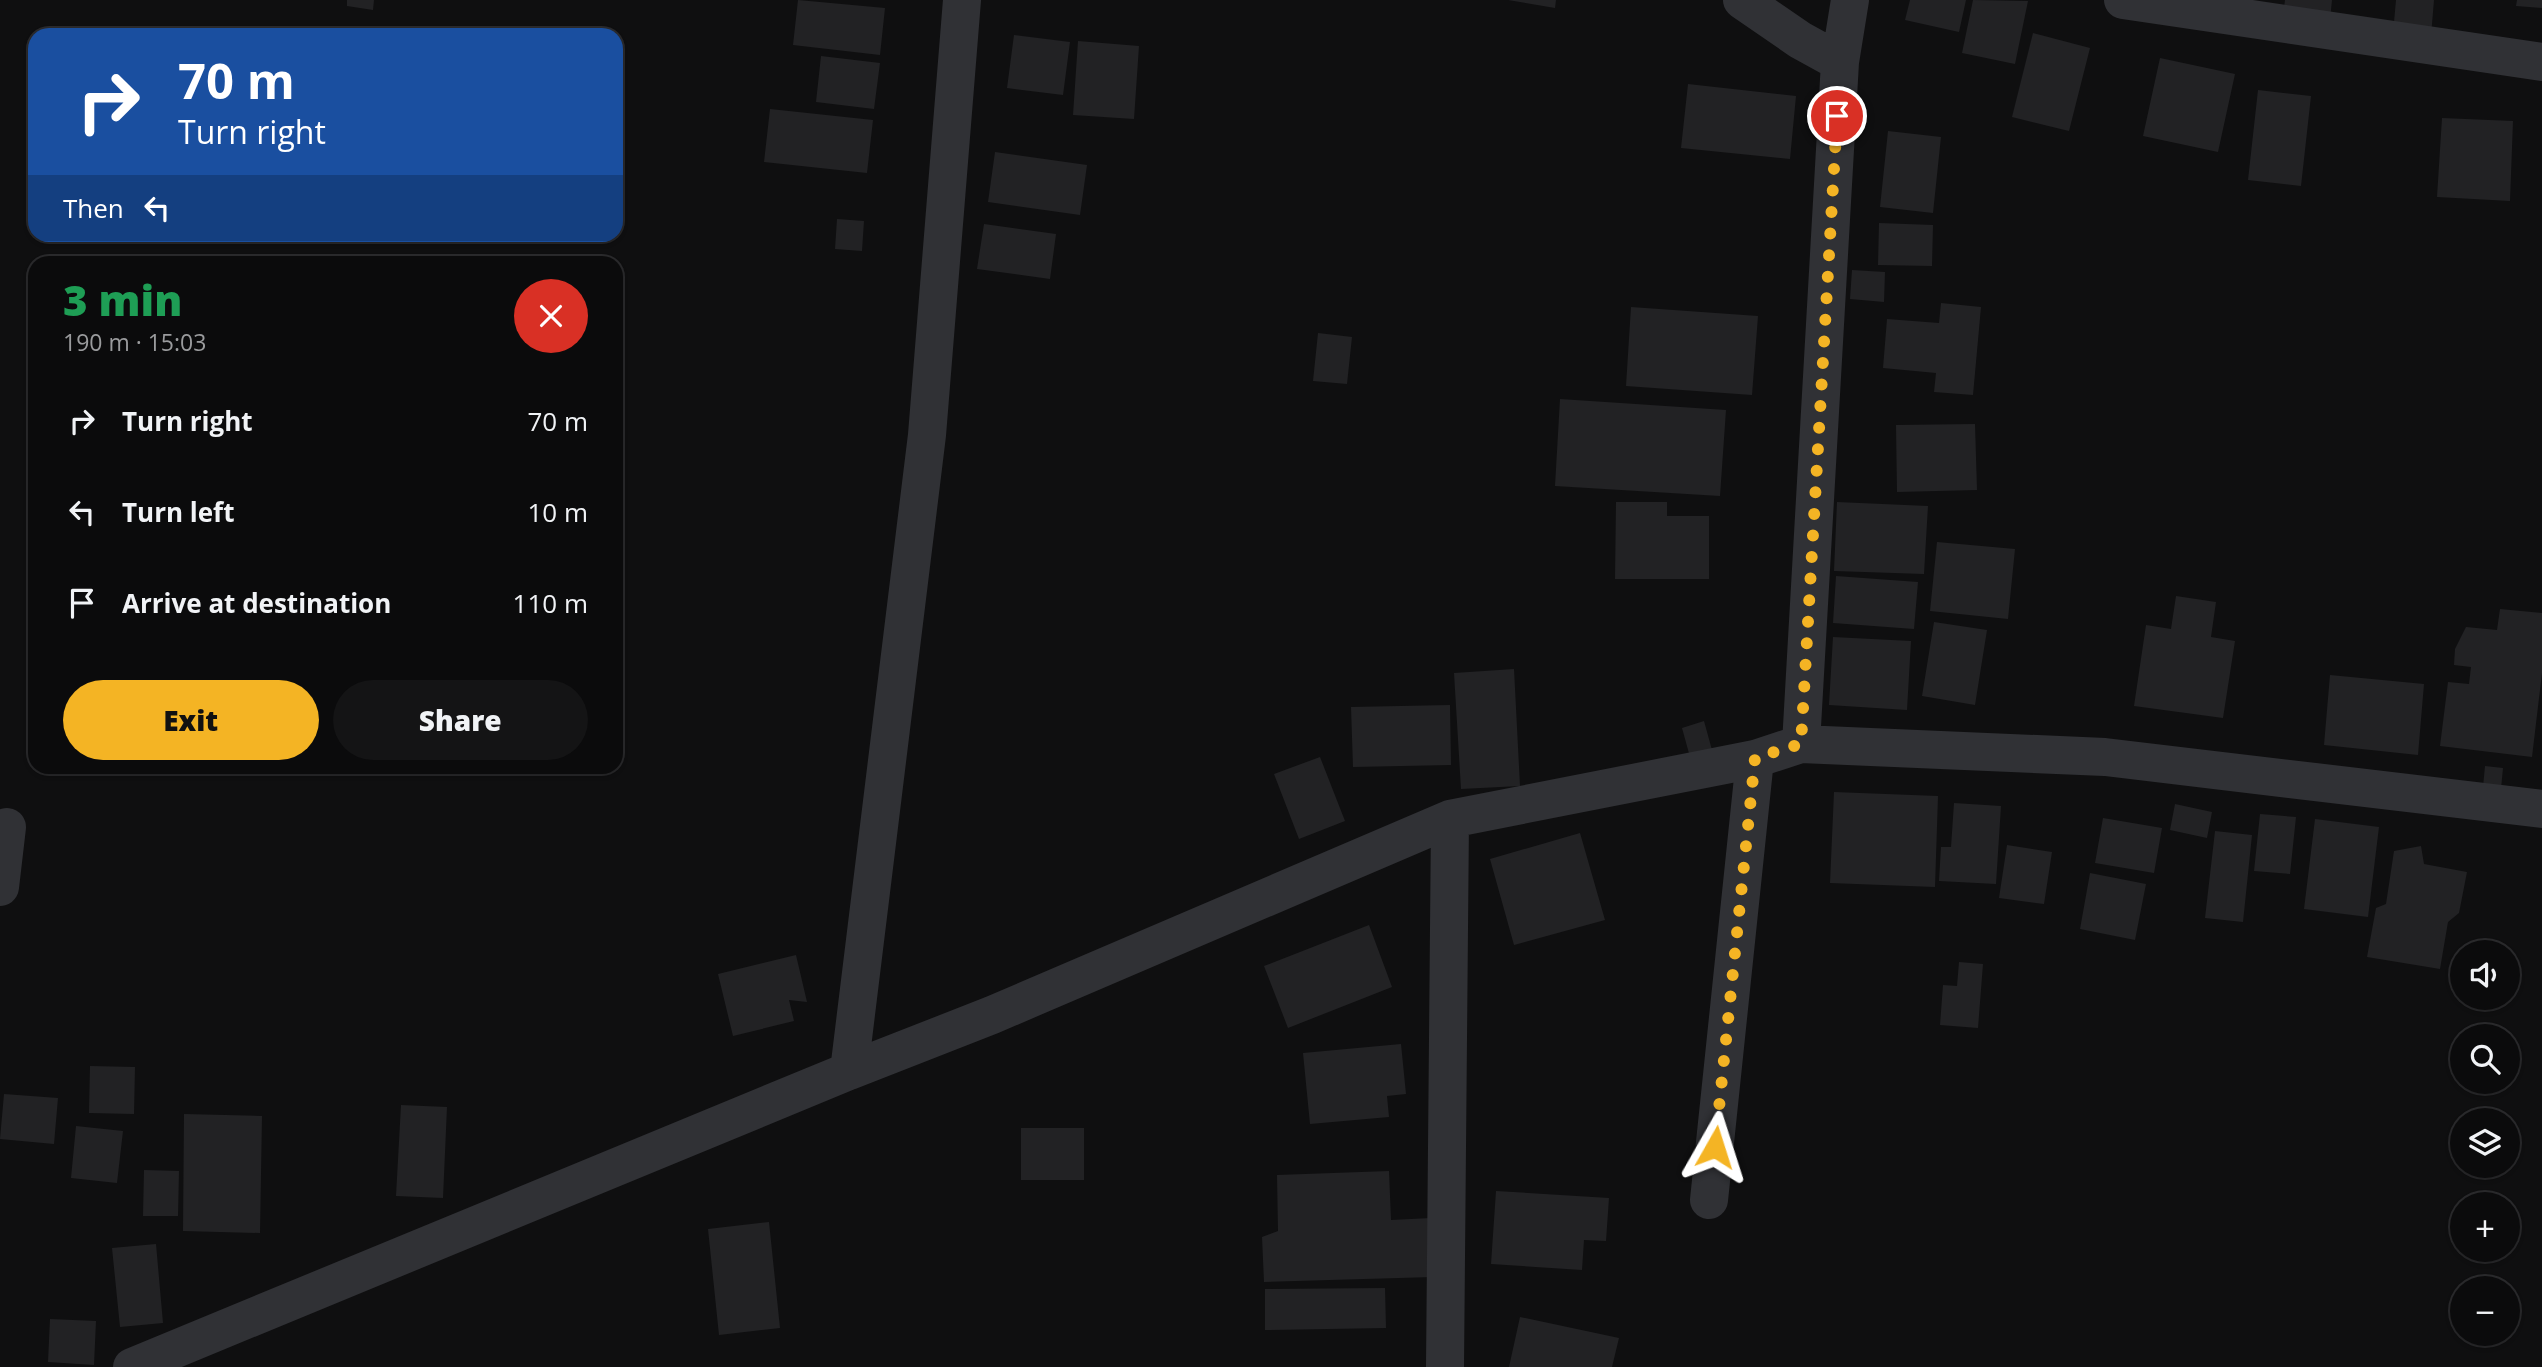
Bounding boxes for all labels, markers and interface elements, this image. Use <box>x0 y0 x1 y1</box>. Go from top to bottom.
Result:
text: 70 m <box>178 47 295 113</box>
icon: right <box>63 56 154 147</box>
pin <box>1807 86 1867 146</box>
icon: arrive <box>1818 97 1856 135</box>
text: Turn right <box>178 110 326 153</box>
icon: left <box>138 189 176 227</box>
text: Then <box>63 190 124 226</box>
text: 3 min <box>63 271 182 328</box>
button: close <box>514 279 588 353</box>
text: 190 m · 15:03 <box>63 326 206 358</box>
icon: right <box>63 402 101 440</box>
text: Turn right <box>122 403 253 439</box>
text: 70 m <box>527 403 588 439</box>
icon: left <box>63 493 101 531</box>
text: Turn left <box>122 494 234 530</box>
text: 10 m <box>527 494 588 530</box>
icon: arrive <box>63 584 101 622</box>
text: Arrive at destination <box>122 585 391 621</box>
text: 110 m <box>513 585 588 621</box>
button: Exit <box>63 680 319 760</box>
button: Share <box>333 680 588 760</box>
map controls <box>2450 940 2520 1346</box>
button: sound <box>2450 940 2520 1010</box>
button: search <box>2450 1024 2520 1094</box>
button: layers <box>2450 1108 2520 1178</box>
position arrow <box>1678 1110 1752 1184</box>
button: + <box>2450 1192 2520 1262</box>
button: − <box>2450 1276 2520 1346</box>

